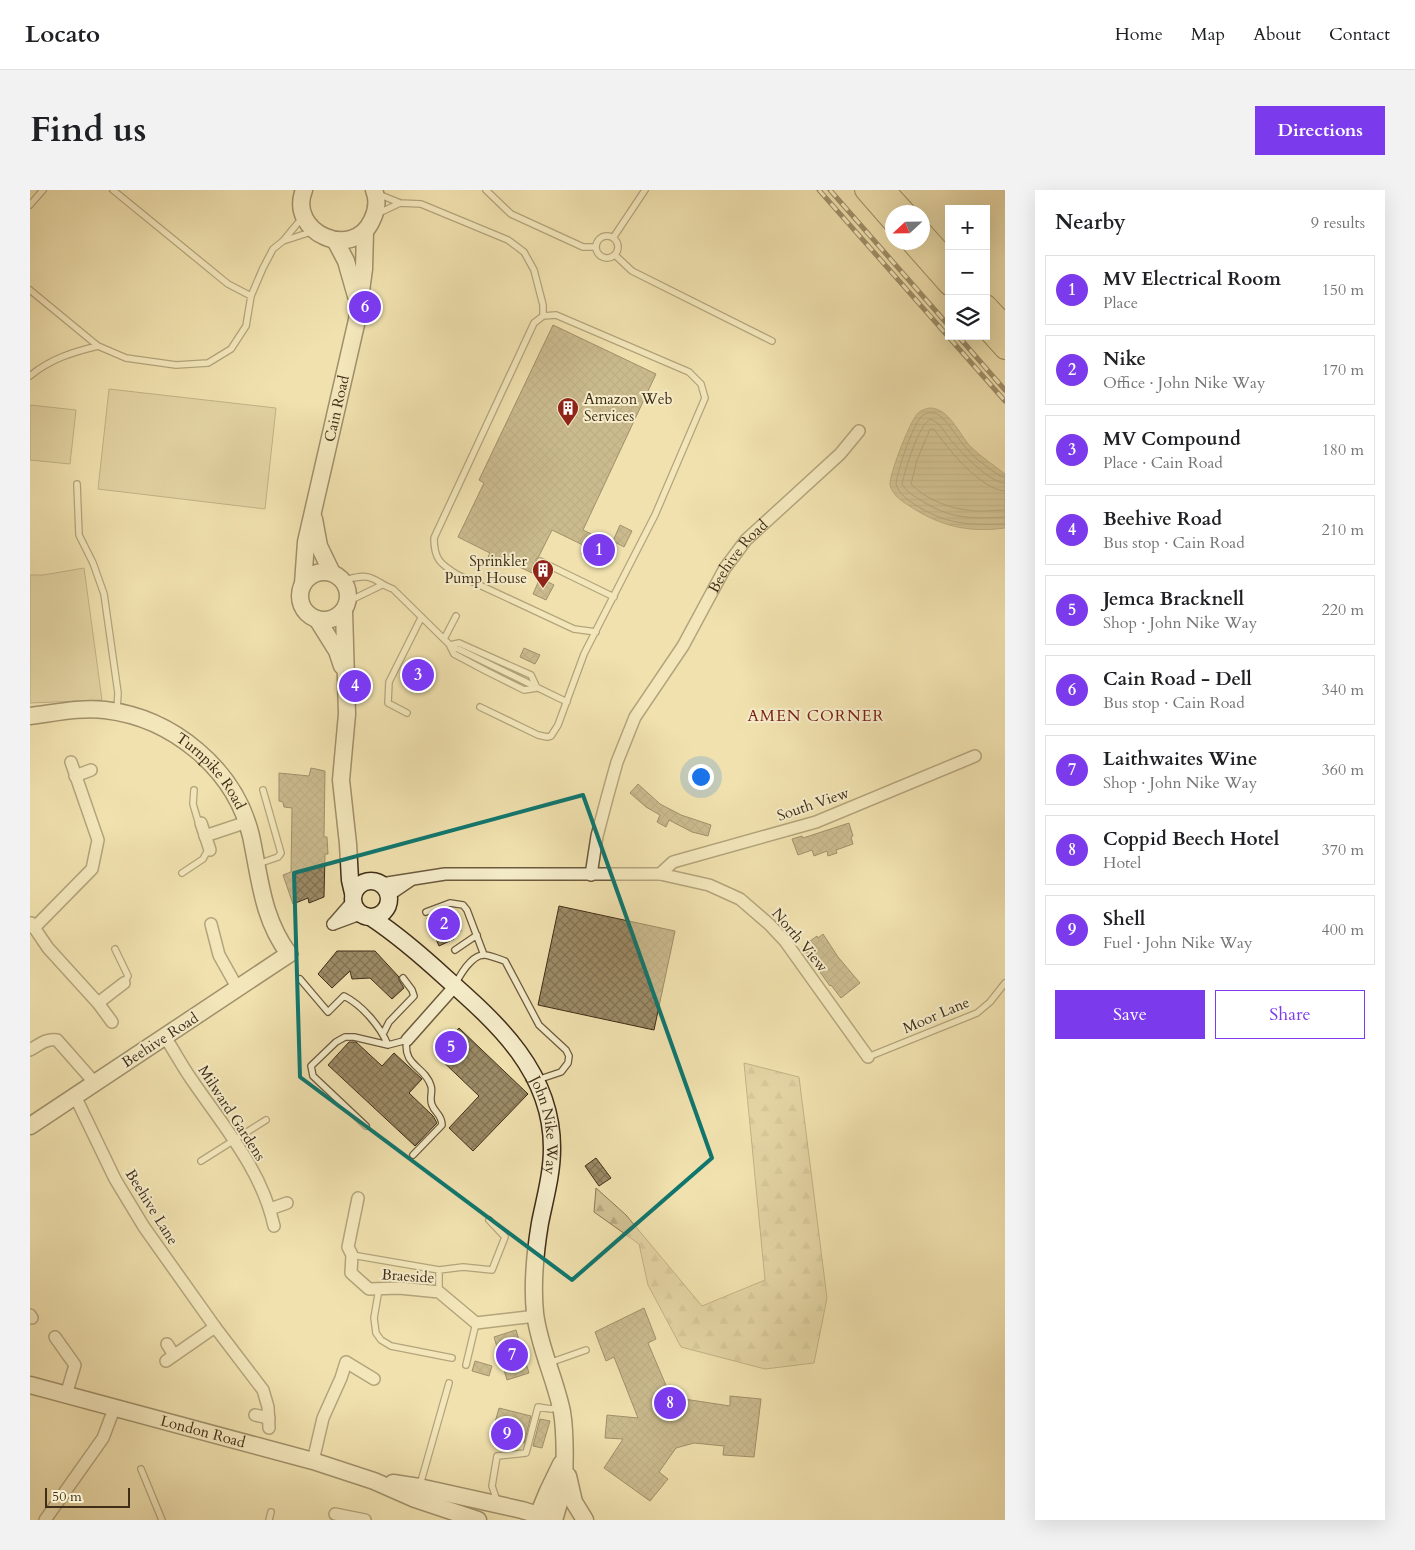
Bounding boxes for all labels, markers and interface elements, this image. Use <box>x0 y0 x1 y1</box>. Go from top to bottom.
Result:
text: Locato <box>25 18 100 51</box>
text: Home <box>1115 22 1163 47</box>
text: Map <box>1191 22 1225 47</box>
text: About <box>1253 22 1301 47</box>
text: Contact <box>1329 22 1390 47</box>
text: Find us <box>30 106 146 154</box>
button: Directions <box>1255 106 1385 155</box>
north arrow <box>885 205 930 250</box>
map controls <box>945 205 990 340</box>
button: + <box>945 205 990 250</box>
text: Nearby <box>1055 208 1126 237</box>
text: 9 results <box>1311 212 1365 234</box>
button: − <box>945 250 990 295</box>
text: MV Electrical Room <box>1103 266 1281 292</box>
text: 1 <box>1068 279 1076 301</box>
text: 150 m <box>1322 279 1364 301</box>
pin: 6 <box>349 288 381 326</box>
text: Place <box>1103 292 1138 314</box>
button: layers <box>945 295 990 340</box>
text: Nike <box>1103 346 1146 372</box>
text: 2 <box>1068 359 1076 381</box>
text: 170 m <box>1322 359 1364 381</box>
text: Office · John Nike Way <box>1103 372 1265 394</box>
street label: Cain Road <box>319 373 354 444</box>
place label: Amazon Web Services <box>584 389 673 426</box>
building icon: Amazon Web Services <box>556 396 580 427</box>
text: MV Compound <box>1103 426 1241 452</box>
text: 3 <box>1068 439 1076 461</box>
text: 180 m <box>1322 439 1364 461</box>
text: Place · Cain Road <box>1103 452 1223 474</box>
text: Beehive Road <box>1103 506 1222 532</box>
street label: Beehive Road <box>704 515 772 596</box>
text: 4 <box>1068 519 1076 541</box>
text: 210 m <box>1322 519 1364 541</box>
pin: 1 <box>583 531 615 569</box>
text: Bus stop · Cain Road <box>1103 532 1245 554</box>
place label: Sprinkler Pump House <box>444 551 528 588</box>
building icon: Sprinkler Pump House <box>531 558 555 589</box>
text: Jemca Bracknell <box>1103 586 1244 612</box>
text: 5 <box>1068 599 1076 621</box>
text: 220 m <box>1322 599 1364 621</box>
text: Shop · John Nike Way <box>1103 612 1257 634</box>
pin: 3 <box>402 656 434 694</box>
text: Cain Road - Dell <box>1103 666 1252 692</box>
pin: 4 <box>339 667 371 705</box>
text: 6 <box>1068 679 1076 701</box>
text: 340 m <box>1322 679 1364 701</box>
text: Bus stop · Cain Road <box>1103 692 1245 714</box>
district label: AMEN CORNER <box>747 705 885 727</box>
street label: Turnpike Road <box>172 728 250 813</box>
text: Laithwaites Wine <box>1103 746 1257 772</box>
text: 7 <box>1068 759 1076 781</box>
text: 360 m <box>1322 759 1364 781</box>
your location <box>688 764 714 790</box>
text: Shop · John Nike Way <box>1103 772 1257 794</box>
street label: South View <box>774 782 852 826</box>
text: Coppid Beech Hotel <box>1103 826 1279 852</box>
text: 8 <box>1068 839 1076 861</box>
text: 370 m <box>1322 839 1364 861</box>
text: Hotel <box>1103 852 1141 874</box>
street label: North View <box>767 904 833 976</box>
pin: 2 <box>428 905 460 943</box>
text: Shell <box>1103 906 1145 932</box>
text: 9 <box>1068 919 1076 941</box>
text: 400 m <box>1322 919 1364 941</box>
text: Fuel · John Nike Way <box>1103 932 1252 954</box>
button: Save <box>1055 990 1205 1039</box>
button: Share <box>1215 990 1365 1039</box>
street label: Moor Lane <box>900 992 973 1038</box>
street label: Beehive Road <box>118 1008 202 1072</box>
pin: 5 <box>435 1028 467 1066</box>
street label: Milward Gardens <box>194 1061 270 1165</box>
street label: John Nike Way <box>524 1070 562 1176</box>
street label: Beehive Lane <box>121 1165 183 1249</box>
street label: Braeside <box>381 1264 435 1288</box>
pin: 7 <box>496 1336 528 1374</box>
pin: 8 <box>654 1384 686 1422</box>
street label: London Road <box>158 1410 248 1452</box>
pin: 9 <box>491 1415 523 1453</box>
scale bar <box>45 1485 130 1508</box>
text: 50 m <box>52 1487 82 1506</box>

